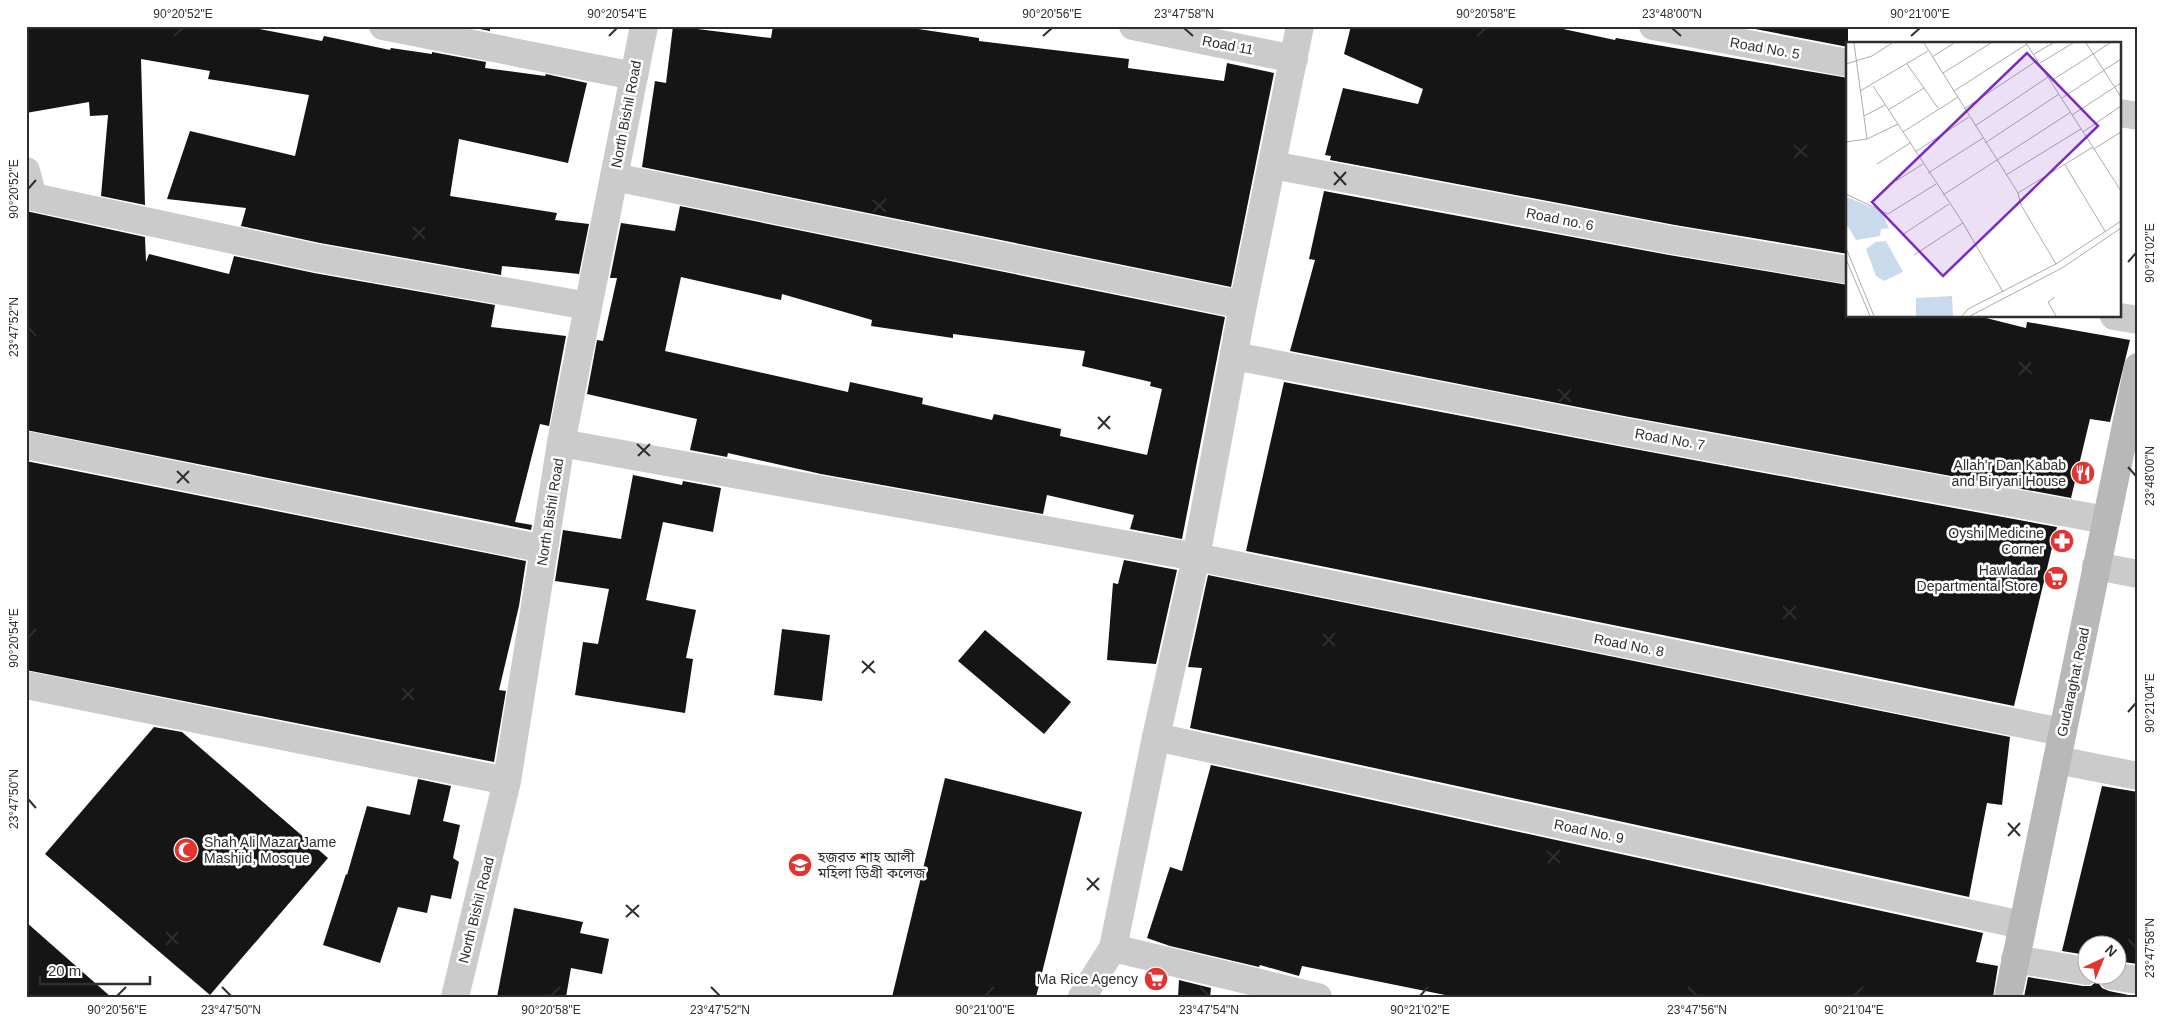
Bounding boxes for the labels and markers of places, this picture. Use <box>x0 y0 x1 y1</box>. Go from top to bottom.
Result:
place label: Allah'r Dan Kabab and Biryani House <box>1952 457 2066 489</box>
restaurant icon: Allah'r Dan Kabab and Biryani House <box>2070 460 2096 486</box>
place label: Oyshi Medicine Corner <box>1948 525 2044 557</box>
pharmacy icon: Oyshi Medicine Corner <box>2049 528 2075 554</box>
place label: Hawladar Departmental Store <box>1917 562 2038 594</box>
supermarket icon: Hawladar Departmental Store <box>2043 565 2069 591</box>
place label: Shah Ali Mazar Jame Mashjid, Mosque <box>204 834 336 866</box>
mosque icon: Shah Ali Mazar Jame Mashjid, Mosque <box>173 837 199 863</box>
place label: হজরত শাহ আলী মহিলা ডিগ্রী কলেজ <box>817 849 926 881</box>
school or university icon: হজরত শাহ আলী মহিলা ডিগ্রী কলেজ <box>787 852 813 878</box>
supermarket icon: Ma Rice Agency <box>1143 966 1169 992</box>
place label: Ma Rice Agency <box>1037 971 1138 987</box>

